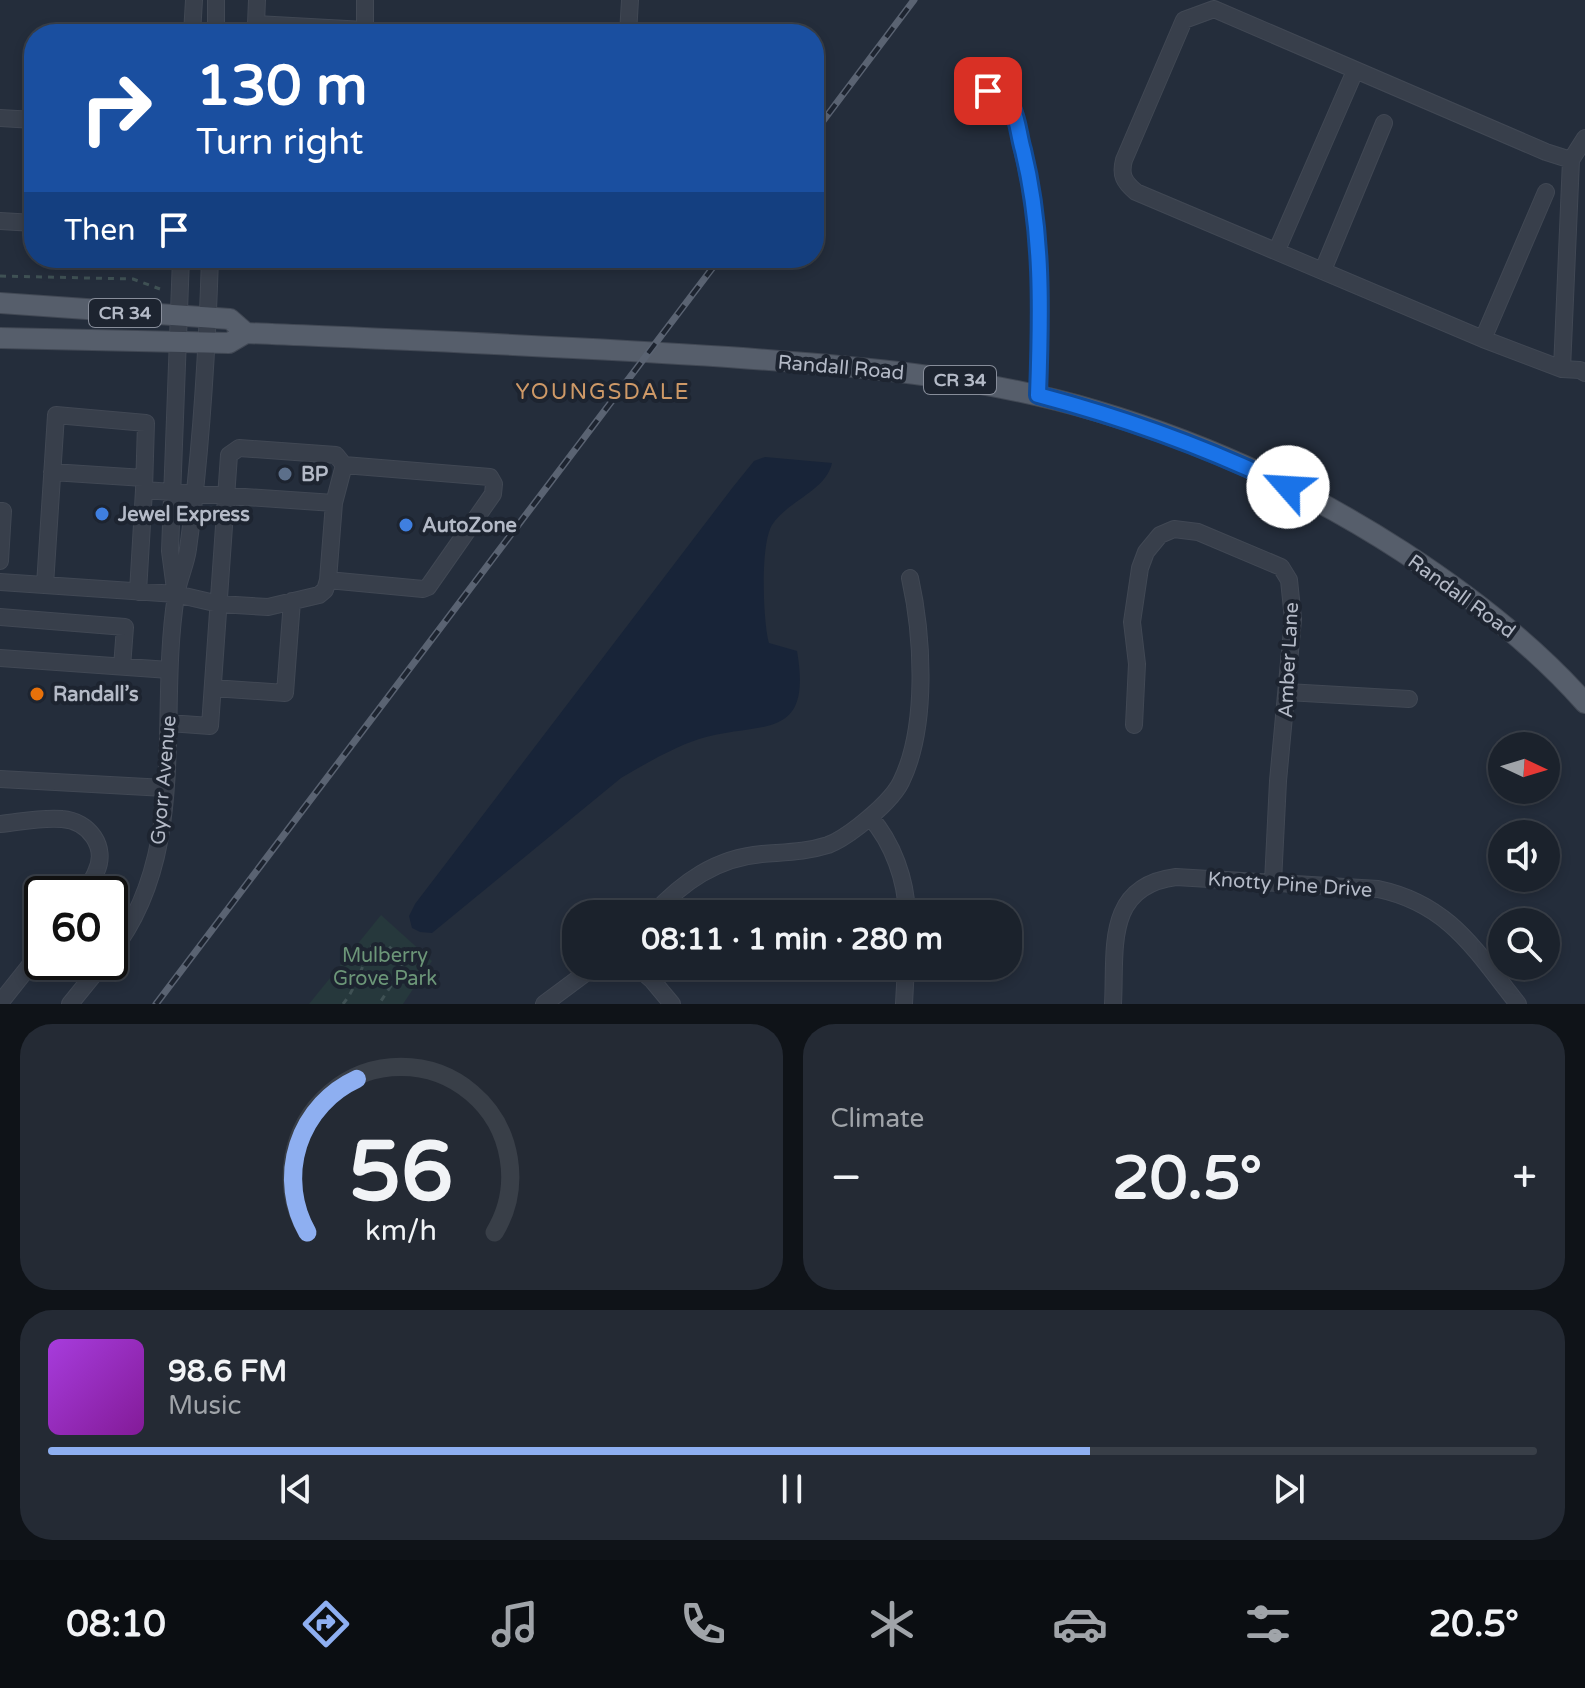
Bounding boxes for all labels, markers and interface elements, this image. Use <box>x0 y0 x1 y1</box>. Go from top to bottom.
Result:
text: 130 m <box>196 53 367 120</box>
icon: right <box>64 56 168 160</box>
pin <box>954 57 1022 125</box>
icon: arrive <box>966 69 1010 113</box>
text: Turn right <box>196 121 363 164</box>
icon: arrive <box>152 208 196 252</box>
text: Then <box>64 212 136 249</box>
road number: CR 34 <box>89 299 161 327</box>
street label: Randall Road <box>777 351 905 385</box>
road number: CR 34 <box>924 366 996 394</box>
district label: YOUNGSDALE <box>515 379 691 405</box>
position arrow <box>1246 445 1330 529</box>
place label: BP <box>301 463 329 487</box>
marker: BP <box>276 465 294 483</box>
place label: Jewel Express <box>117 503 250 527</box>
marker: Jewel Express <box>93 505 111 523</box>
place label: AutoZone <box>422 514 517 538</box>
marker: AutoZone <box>397 516 415 534</box>
street label: Randall Road <box>1403 550 1520 644</box>
street label: Amber Lane <box>1274 601 1304 719</box>
place label: Randall’s <box>53 683 139 707</box>
marker: Randall’s <box>28 685 46 703</box>
street label: Gyorr Avenue <box>146 714 182 846</box>
north arrow <box>1488 732 1560 804</box>
map controls <box>1488 732 1560 980</box>
button: sound <box>1488 820 1560 892</box>
street label: Knotty Pine Drive <box>1207 867 1373 903</box>
speed limit sign: 60 <box>24 876 128 980</box>
button: search <box>1488 908 1560 980</box>
text: 08:11 · 1 min · 280 m <box>641 921 943 958</box>
park label: Mulberry Grove Park <box>333 944 437 991</box>
text: Climate <box>831 1103 924 1134</box>
text: 56 <box>349 1123 453 1223</box>
text: 20.5° <box>1112 1143 1262 1215</box>
text: − <box>831 1152 862 1205</box>
text: + <box>1512 1152 1537 1205</box>
text: km/h <box>365 1214 437 1248</box>
text: 98.6 FM <box>168 1353 287 1390</box>
text: Music <box>168 1390 241 1421</box>
icon: previous <box>274 1467 318 1511</box>
icon: pause <box>770 1467 814 1511</box>
icon: next <box>1267 1467 1311 1511</box>
icon: directions <box>298 1596 354 1652</box>
icon: music <box>487 1596 543 1652</box>
icon: phone <box>675 1596 731 1652</box>
icon: climate <box>864 1596 920 1652</box>
icon: car <box>1052 1596 1108 1652</box>
icon: filters <box>1240 1596 1296 1652</box>
text: 08:10 <box>66 1603 166 1646</box>
text: 20.5° <box>1429 1603 1519 1646</box>

